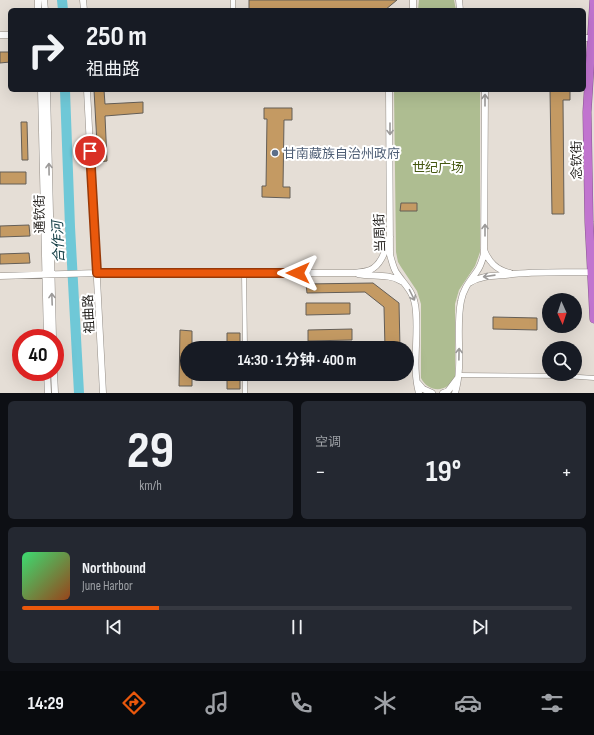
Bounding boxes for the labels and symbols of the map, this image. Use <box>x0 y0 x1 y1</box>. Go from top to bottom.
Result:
one-way arrow <box>481 94 489 107</box>
one-way arrow <box>386 122 394 135</box>
pin <box>73 134 107 168</box>
street label: 念钦街 <box>569 140 585 180</box>
place label: 甘南藏族自治州政府 <box>283 146 400 162</box>
marker: 甘南藏族自治州政府 <box>270 148 280 158</box>
park label: 世纪广场 <box>412 160 464 176</box>
one-way arrow <box>45 163 53 176</box>
street label: 通钦街 <box>32 194 48 234</box>
street label: 当周街 <box>371 213 389 253</box>
water label: 合作河 <box>49 218 68 263</box>
one-way arrow <box>481 224 489 237</box>
position arrow <box>277 252 319 294</box>
one-way arrow <box>483 272 496 280</box>
one-way arrow <box>408 289 416 301</box>
one-way arrow <box>48 293 56 306</box>
north arrow <box>542 293 582 333</box>
street label: 祖曲路 <box>80 294 98 334</box>
speed limit sign: 40 <box>12 329 64 381</box>
one-way arrow <box>455 348 463 361</box>

